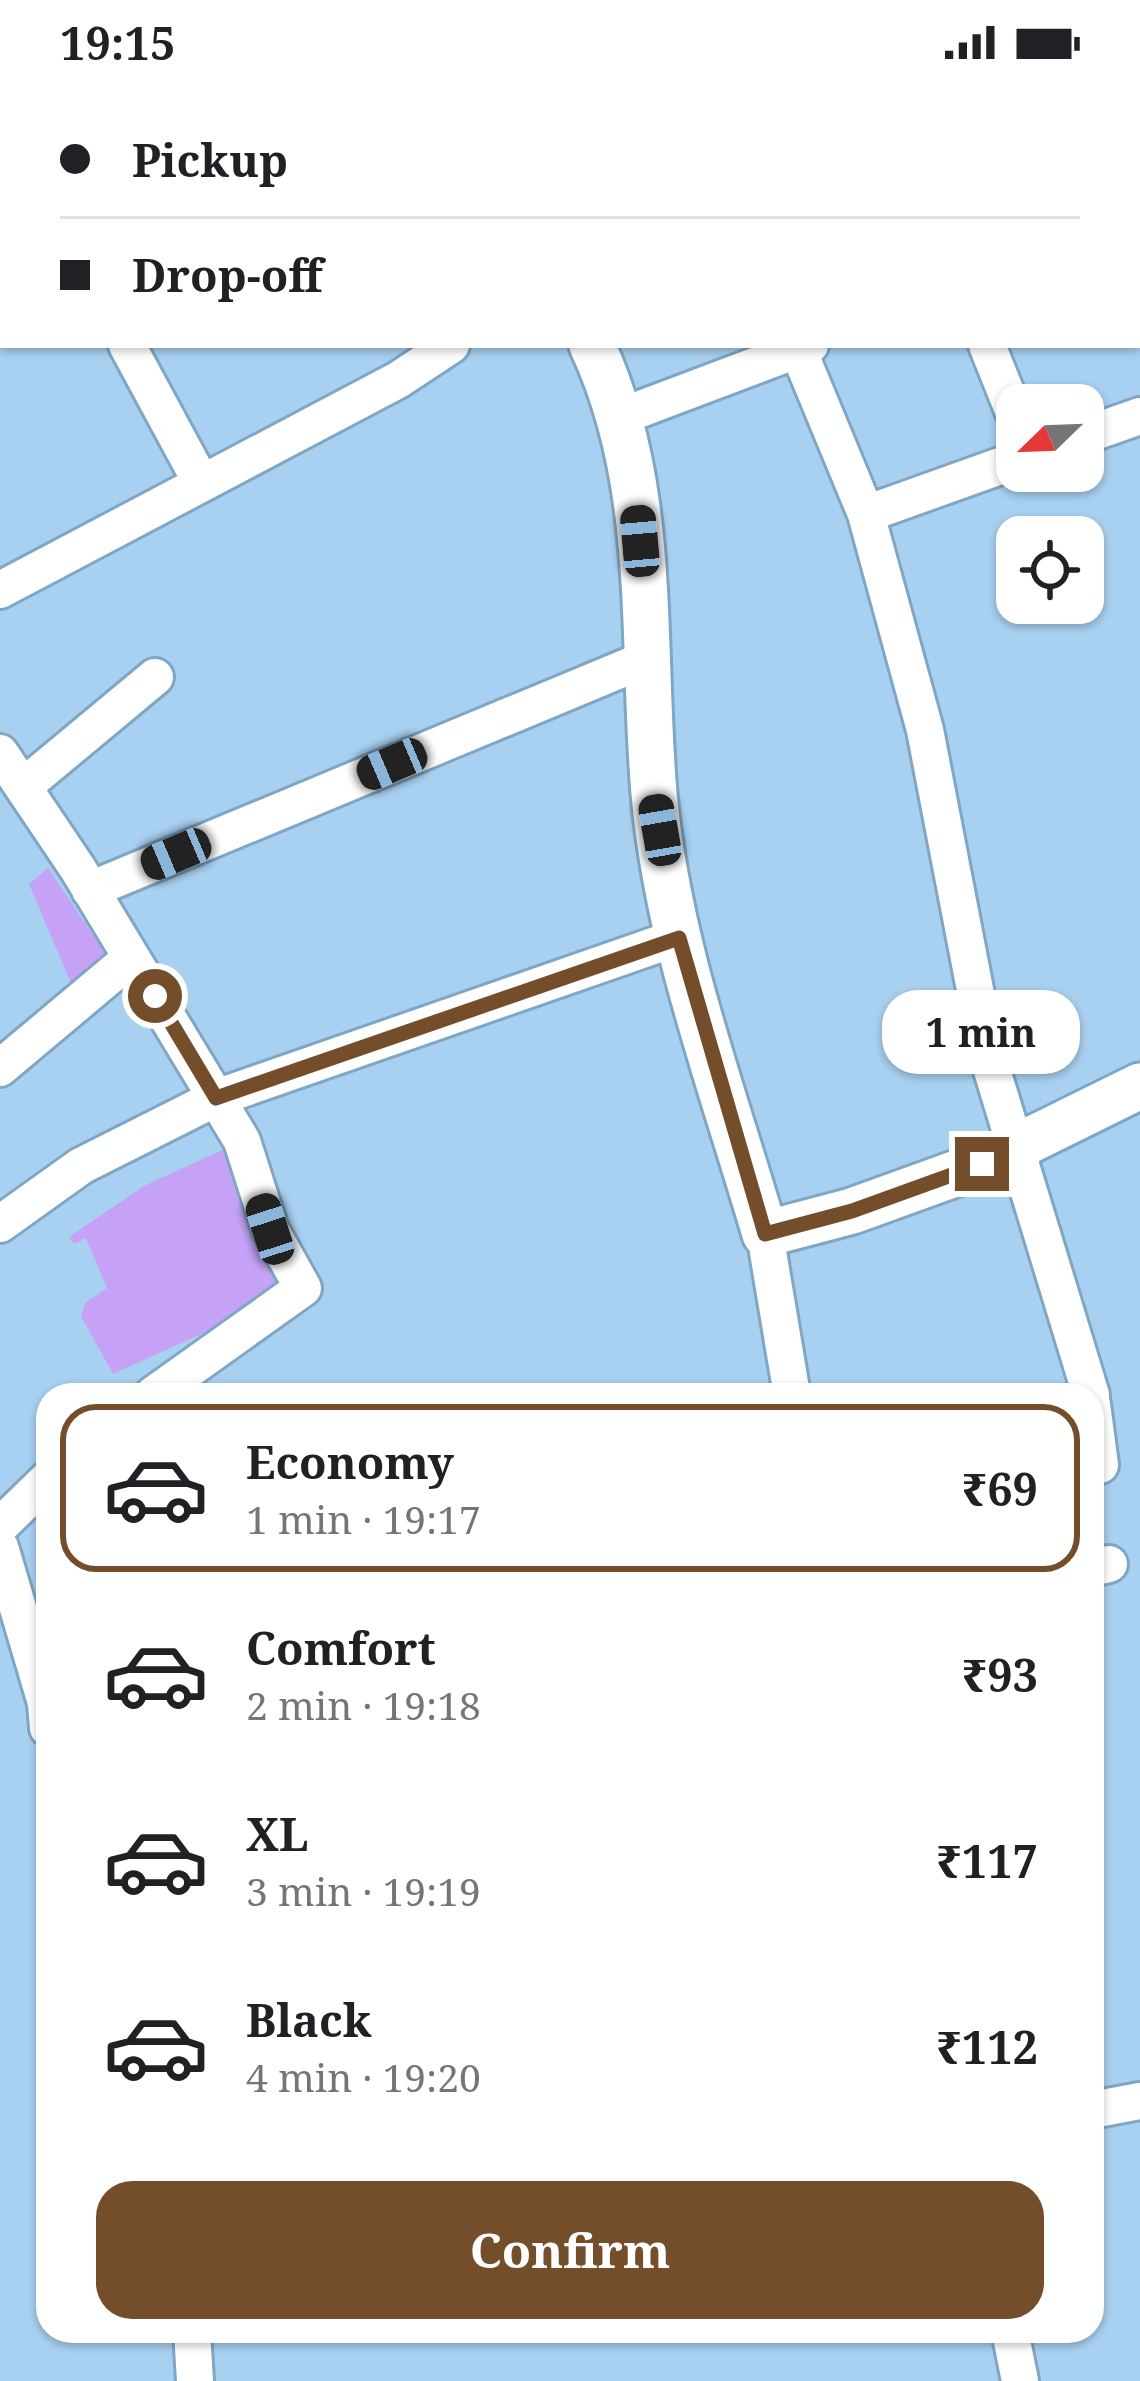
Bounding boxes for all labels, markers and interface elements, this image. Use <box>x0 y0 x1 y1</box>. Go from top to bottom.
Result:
text: 19:15 <box>60 12 175 73</box>
text: Pickup <box>132 129 288 190</box>
text: Drop-off <box>132 244 323 305</box>
north arrow <box>996 384 1104 492</box>
map controls <box>996 384 1104 624</box>
car <box>619 504 661 578</box>
button: locate <box>996 516 1104 624</box>
car <box>352 733 432 795</box>
car <box>636 791 684 869</box>
car <box>136 823 216 885</box>
route start <box>128 969 182 1023</box>
callout: 1 min <box>883 990 1081 1074</box>
text: 1 min <box>926 1005 1036 1058</box>
route end <box>955 1137 1009 1191</box>
car <box>242 1189 298 1269</box>
text: Economy <box>246 1431 454 1492</box>
icon: car <box>102 1434 210 1542</box>
text: ₹69 <box>962 1458 1038 1519</box>
text: 1 min · 19:17 <box>246 1492 481 1545</box>
text: Comfort <box>246 1617 436 1678</box>
icon: car <box>102 1620 210 1728</box>
text: ₹93 <box>962 1644 1038 1705</box>
text: 2 min · 19:18 <box>246 1678 481 1731</box>
text: XL <box>246 1803 308 1864</box>
icon: car <box>102 1806 210 1914</box>
text: ₹117 <box>937 1830 1038 1891</box>
text: 3 min · 19:19 <box>246 1864 481 1917</box>
text: Black <box>246 1989 371 2050</box>
icon: car <box>102 1992 210 2100</box>
text: ₹112 <box>937 2016 1038 2077</box>
text: 4 min · 19:20 <box>246 2050 481 2103</box>
button: Confirm <box>96 2181 1044 2319</box>

